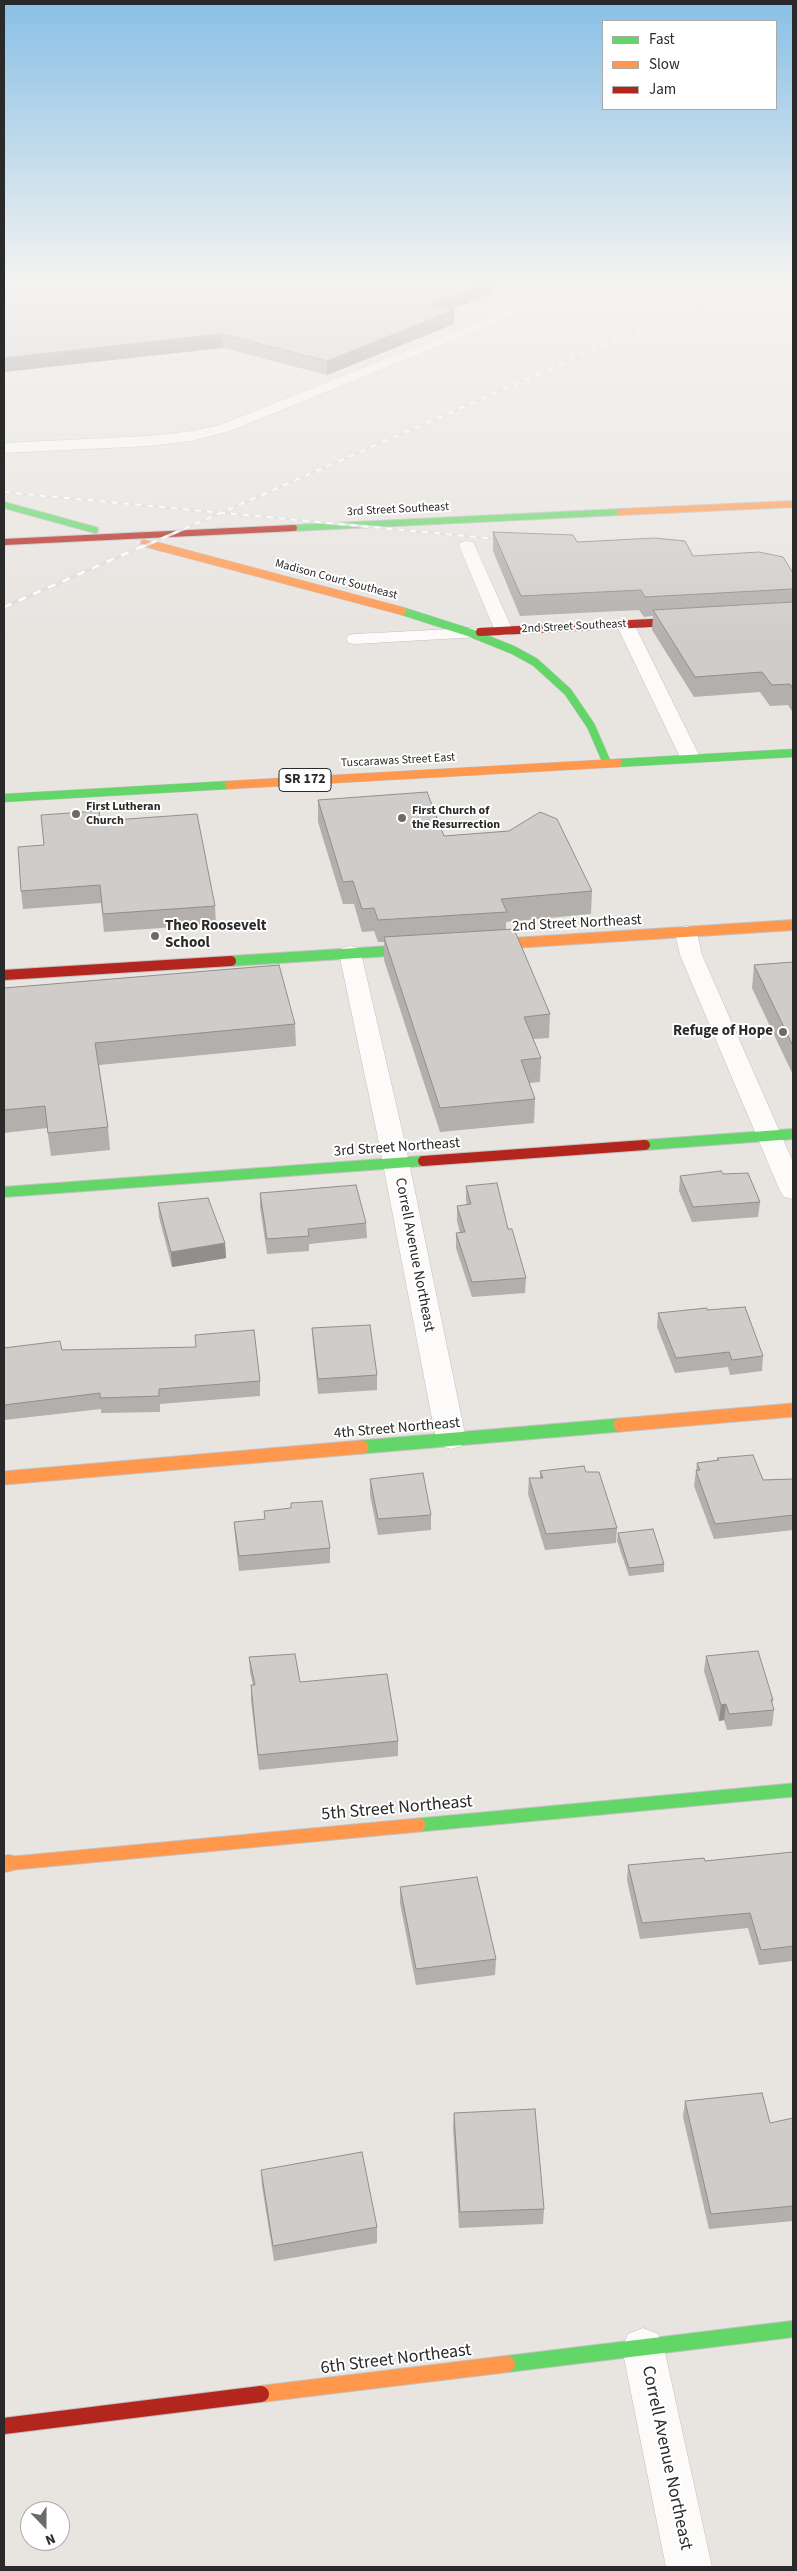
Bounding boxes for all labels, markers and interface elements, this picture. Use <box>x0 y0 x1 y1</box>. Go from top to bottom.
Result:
legend <box>602 20 777 110</box>
text: Fast <box>649 29 675 50</box>
text: Slow <box>649 54 680 75</box>
text: Jam <box>649 79 676 100</box>
street label: 3rd Street Southeast <box>347 500 449 520</box>
street label: Madison Court Southeast <box>273 557 399 603</box>
street label: 2nd Street Southeast <box>521 617 627 637</box>
street label: Tuscarawas Street East <box>340 751 456 771</box>
road number: SR 172 <box>279 768 331 792</box>
place label: First Lutheran Church <box>86 800 161 828</box>
place label: First Church of the Resurrection <box>412 804 500 832</box>
marker: First Lutheran Church <box>70 808 82 820</box>
marker: First Church of the Resurrection <box>396 812 408 824</box>
street label: 2nd Street Northeast <box>512 912 642 936</box>
place label: Theo Roosevelt School <box>165 918 266 953</box>
marker: Theo Roosevelt School <box>149 930 161 942</box>
place label: Refuge of Hope <box>673 1023 773 1041</box>
marker: Refuge of Hope <box>777 1026 789 1038</box>
street label: 3rd Street Northeast <box>333 1135 461 1161</box>
street label: Correll Avenue Northeast <box>390 1177 438 1333</box>
street label: 4th Street Northeast <box>333 1415 461 1443</box>
street label: 5th Street Northeast <box>321 1792 473 1826</box>
street label: 6th Street Northeast <box>319 2340 473 2380</box>
street label: Correll Avenue Northeast <box>636 2364 696 2552</box>
north arrow <box>20 2501 70 2551</box>
text: N <box>42 2528 58 2550</box>

